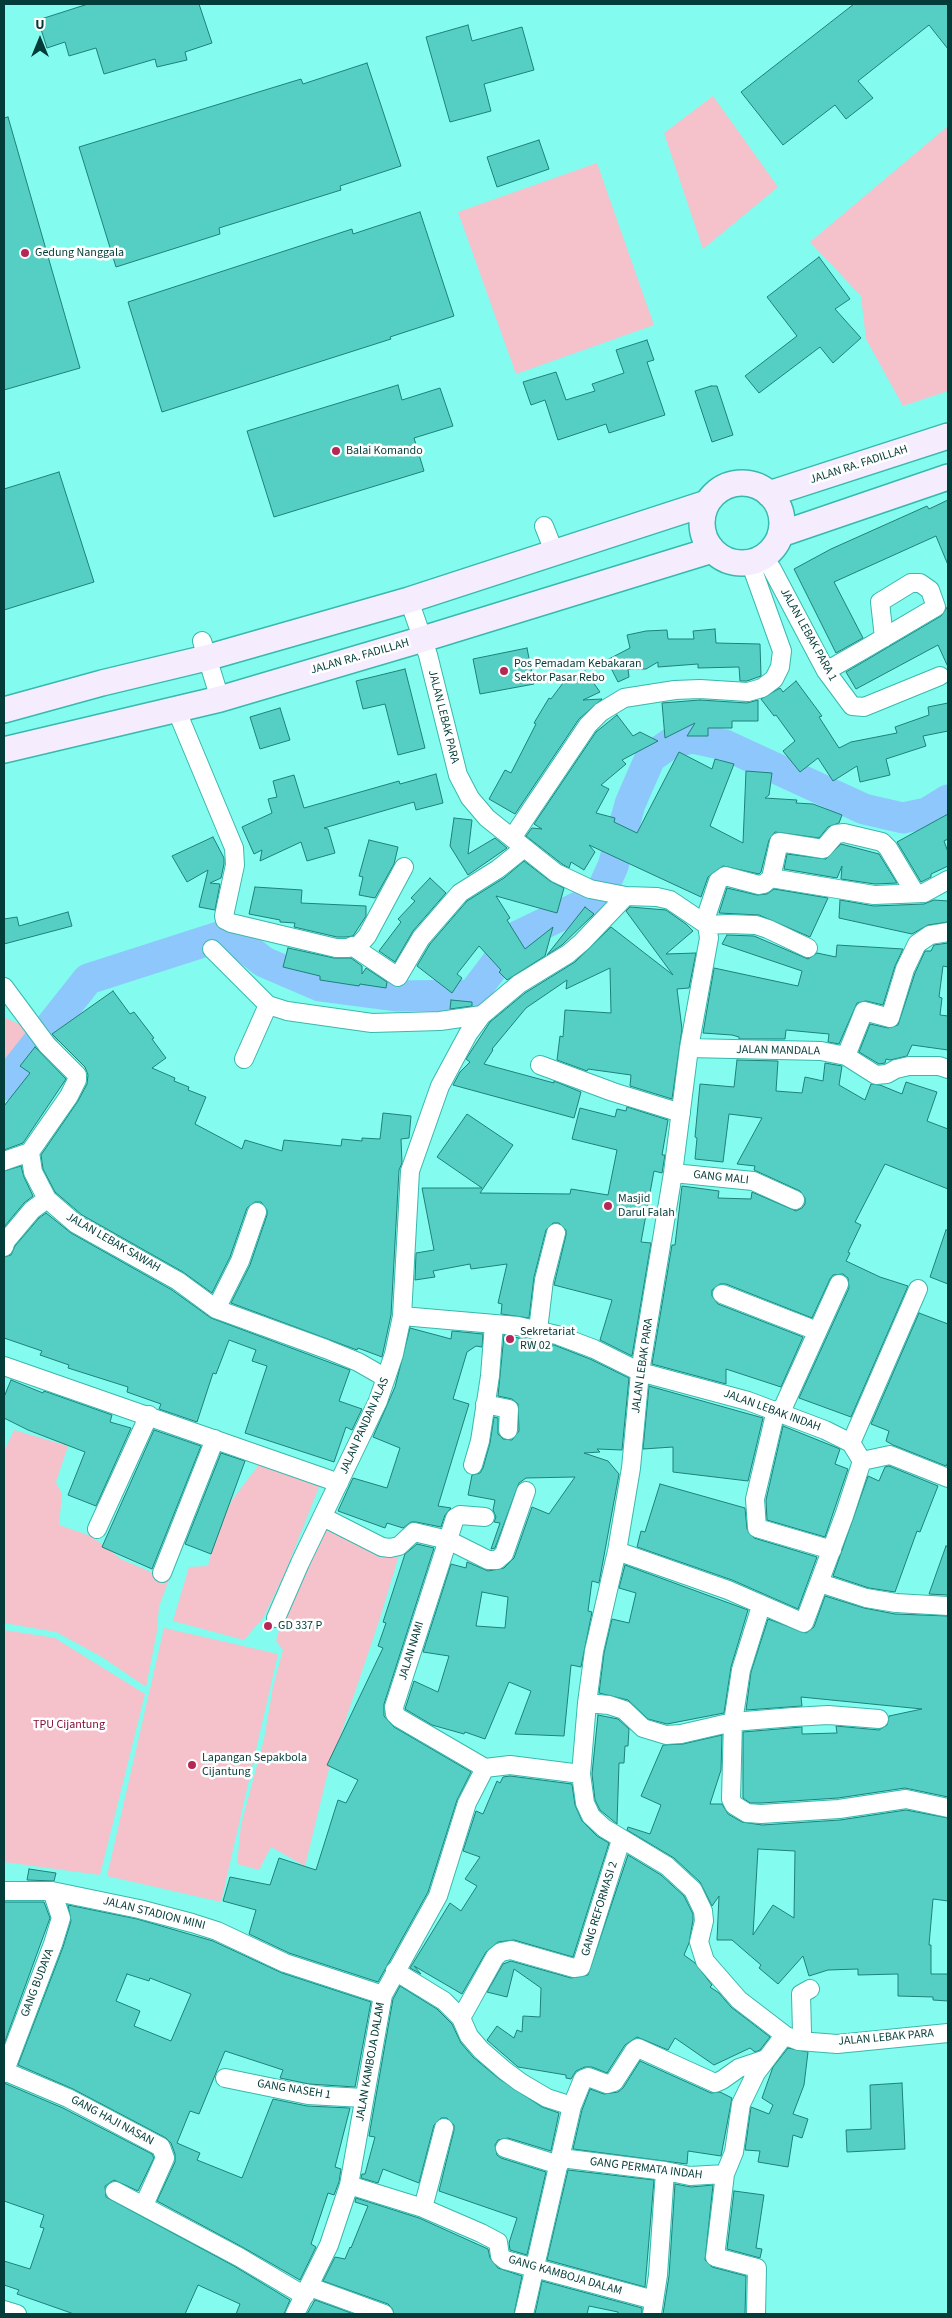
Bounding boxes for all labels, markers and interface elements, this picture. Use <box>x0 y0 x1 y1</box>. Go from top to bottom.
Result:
north arrow <box>15 15 65 65</box>
text: U <box>35 15 45 35</box>
place label: Gedung Nanggala <box>35 246 124 260</box>
marker: Gedung Nanggala <box>19 247 31 259</box>
street label: JALAN RA. FADILLAH <box>808 442 910 488</box>
place label: Balai Komando <box>346 444 423 458</box>
marker: Balai Komando <box>330 445 342 457</box>
street label: JALAN LEBAK PARA 1 <box>776 586 840 684</box>
street label: JALAN RA. FADILLAH <box>309 636 411 678</box>
place label: Pos Pemadam Kebakaran Sektor Pasar Rebo <box>514 657 642 685</box>
marker: Pos Pemadam Kebakaran Sektor Pasar Rebo <box>498 665 510 677</box>
street label: JALAN LEBAK PARA <box>424 669 462 765</box>
street label: JALAN MANDALA <box>736 1043 820 1059</box>
street label: GANG MALI <box>693 1168 749 1188</box>
place label: Masjid Darul Falah <box>618 1192 675 1220</box>
marker: Masjid Darul Falah <box>602 1200 614 1212</box>
street label: JALAN LEBAK SAWAH <box>63 1210 163 1276</box>
street label: JALAN LEBAK PARA <box>629 1317 657 1415</box>
place label: Sekretariat RW 02 <box>520 1325 575 1353</box>
marker: Sekretariat RW 02 <box>504 1333 516 1345</box>
street label: JALAN PANDAN ALAS <box>337 1375 393 1477</box>
street label: JALAN LEBAK INDAH <box>721 1387 823 1435</box>
place label: GD 337 P <box>278 1619 322 1633</box>
marker: GD 337 P <box>262 1620 274 1632</box>
street label: JALAN NAMI <box>396 1620 428 1682</box>
park label: TPU Cijantung <box>33 1718 105 1732</box>
place label: Lapangan Sepakbola Cijantung <box>202 1751 307 1779</box>
marker: Lapangan Sepakbola Cijantung <box>186 1759 198 1771</box>
street label: GANG REFORMASI 2 <box>579 1860 621 1958</box>
street label: JALAN STADION MINI <box>101 1894 207 1934</box>
street label: GANG BUDAYA <box>18 1947 58 2019</box>
street label: JALAN KAMBOJA DALAM <box>353 2001 389 2123</box>
street label: JALAN LEBAK PARA <box>838 2027 934 2049</box>
street label: GANG NASEH 1 <box>256 2077 332 2103</box>
street label: GANG HAJI NASAN <box>68 2093 156 2149</box>
street label: GANG PERMATA INDAH <box>589 2155 703 2183</box>
street label: GANG KAMBOJA DALAM <box>506 2253 624 2299</box>

